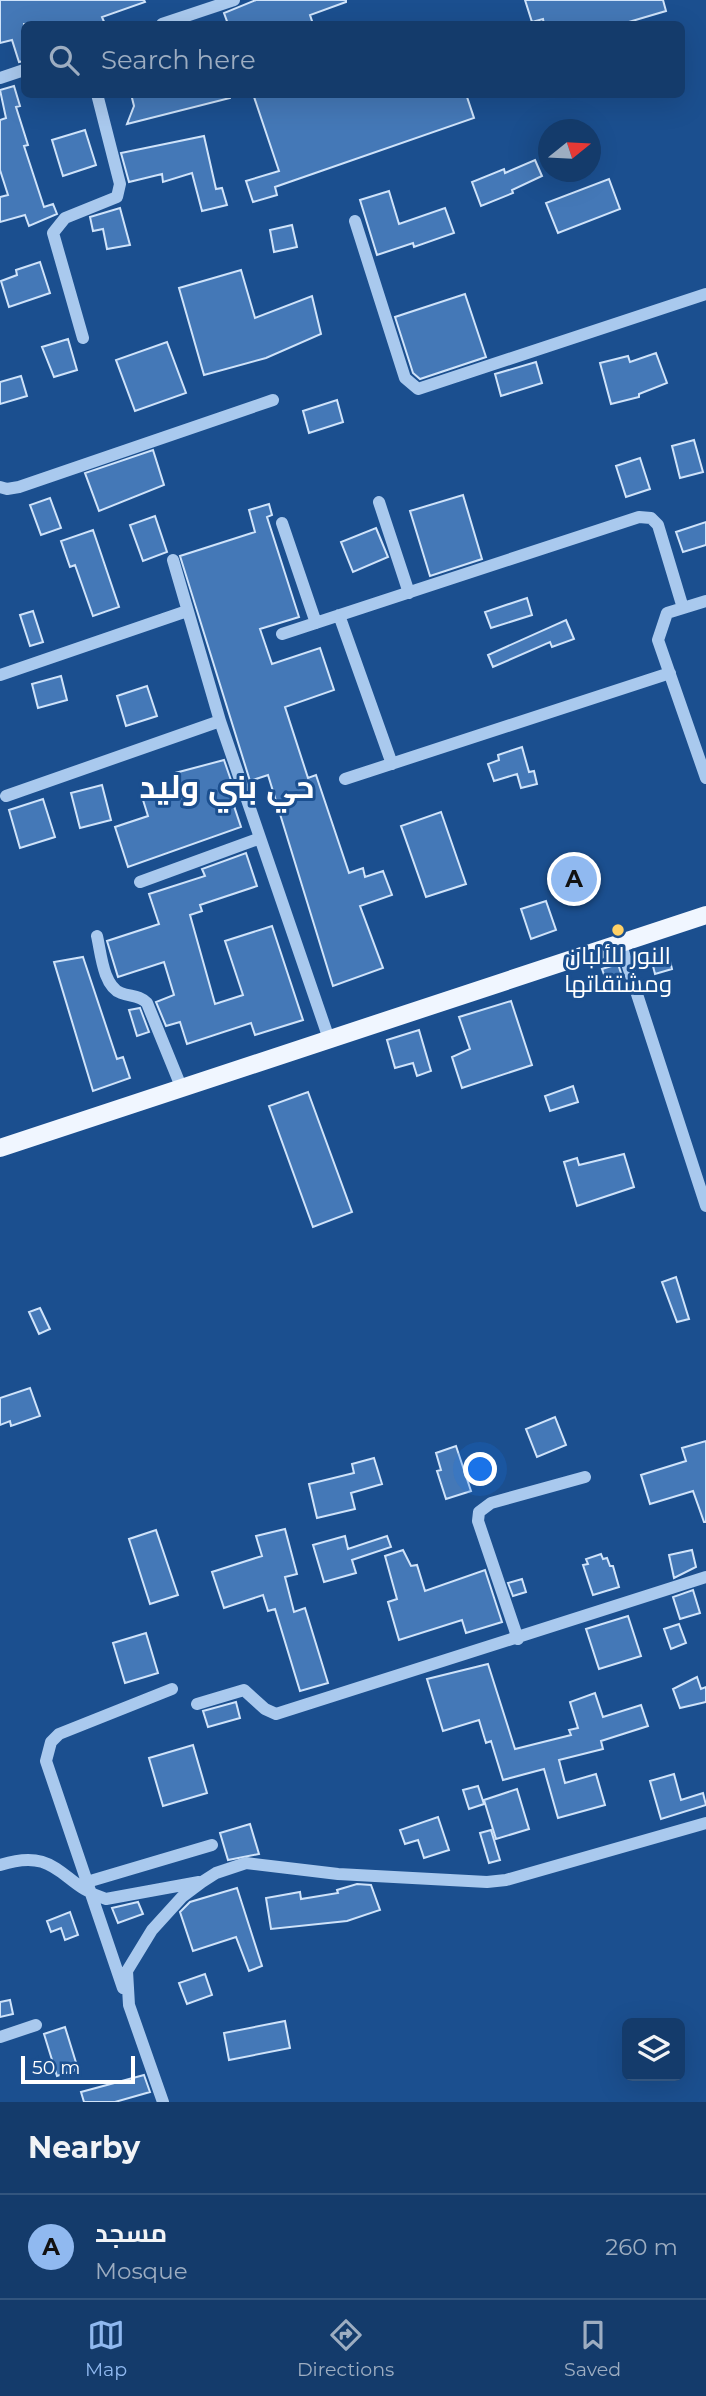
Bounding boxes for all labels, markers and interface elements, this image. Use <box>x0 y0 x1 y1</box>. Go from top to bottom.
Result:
search box <box>21 21 685 98</box>
icon: search <box>45 41 83 79</box>
text: Search here <box>101 44 256 76</box>
north arrow <box>538 119 601 182</box>
district label: حي بني وليد <box>139 767 315 813</box>
pin: A <box>551 853 597 905</box>
marker: النور للألبان ومشتقاتها <box>610 922 626 938</box>
place label: النور للألبان ومشتقاتها <box>564 941 672 998</box>
your location <box>463 1452 497 1486</box>
map controls <box>622 2018 685 2081</box>
button: layers <box>622 2018 685 2081</box>
scale bar <box>21 2053 135 2085</box>
text: 50 m <box>32 2056 80 2079</box>
text: Nearby <box>28 2129 140 2166</box>
text: مسجد <box>95 2217 167 2249</box>
text: A <box>42 2233 60 2261</box>
text: 260 m <box>605 2233 678 2261</box>
text: Mosque <box>95 2257 188 2285</box>
tab: Map <box>85 2316 127 2381</box>
tab: Directions <box>297 2316 394 2381</box>
tab: Saved <box>564 2316 621 2381</box>

